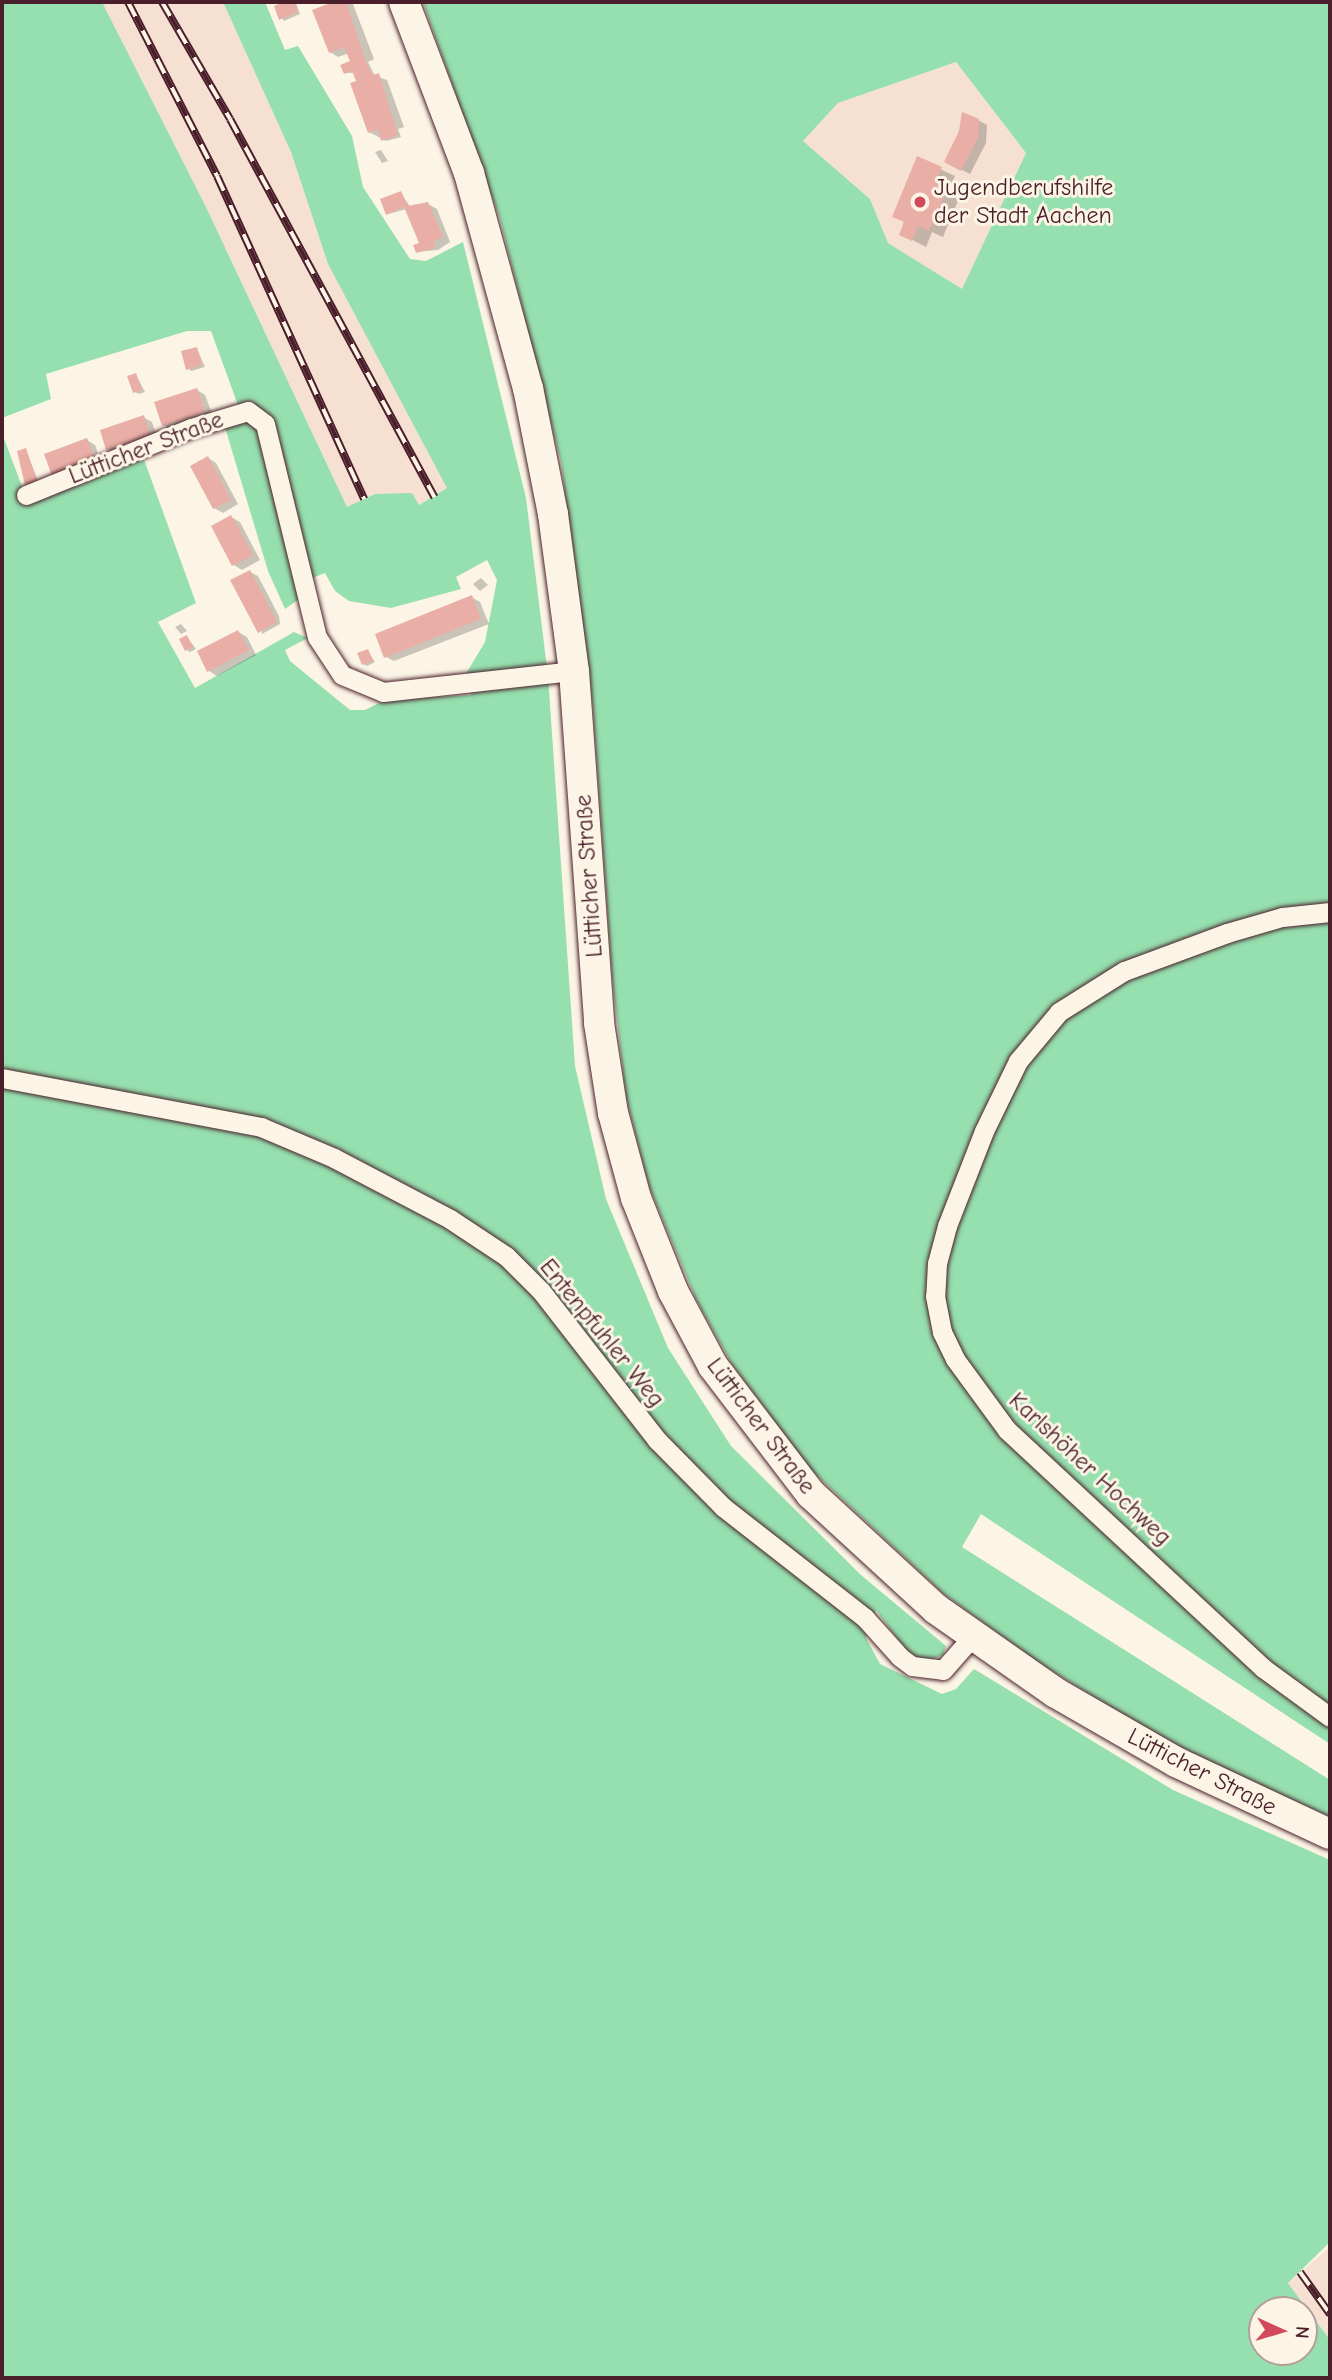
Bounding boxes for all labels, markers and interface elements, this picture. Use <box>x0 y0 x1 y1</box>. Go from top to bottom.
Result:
place label: Jugendberufshilfe der Stadt Aachen <box>934 174 1113 230</box>
marker: Jugendberufshilfe der Stadt Aachen <box>912 194 928 210</box>
street label: Lütticher Straße <box>65 405 227 491</box>
street label: Lütticher Straße <box>569 794 609 958</box>
street label: Entenpfuhler Weg <box>533 1253 671 1413</box>
street label: Lütticher Straße <box>700 1352 822 1500</box>
street label: Karlshöher Hochweg <box>1003 1386 1177 1552</box>
street label: Lütticher Straße <box>1123 1722 1281 1822</box>
north arrow <box>1248 2296 1318 2366</box>
text: N <box>1291 2325 1313 2339</box>

